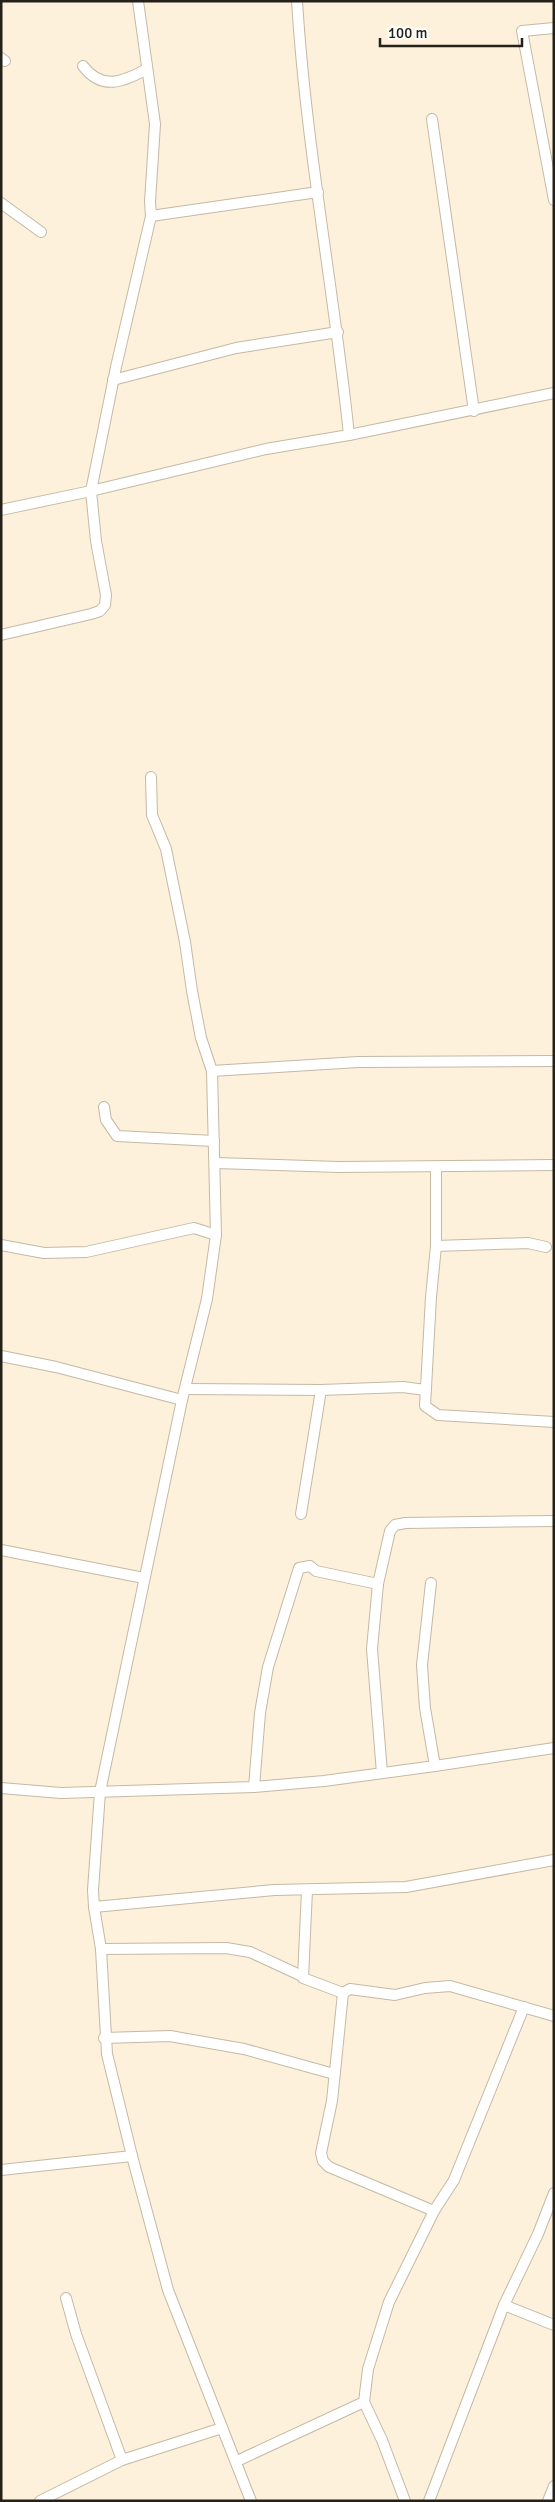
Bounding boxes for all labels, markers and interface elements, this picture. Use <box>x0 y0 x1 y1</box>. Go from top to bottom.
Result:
scale bar <box>380 15 522 47</box>
text: 100 m <box>388 24 428 42</box>

